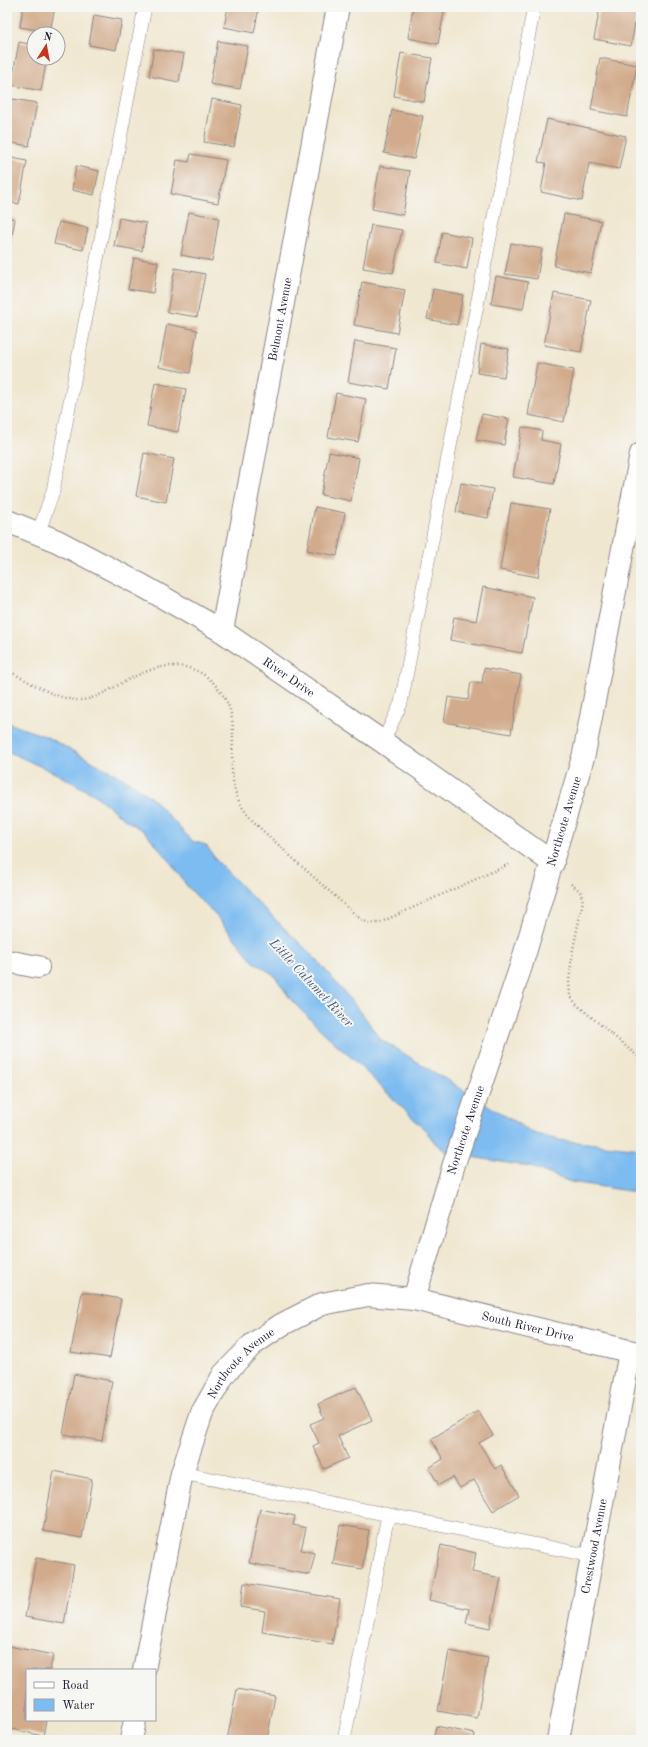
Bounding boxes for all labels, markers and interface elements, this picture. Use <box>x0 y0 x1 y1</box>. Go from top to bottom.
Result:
north arrow <box>26 26 66 66</box>
text: N <box>42 31 53 44</box>
street label: Belmont Avenue <box>267 276 295 362</box>
street label: River Drive <box>260 656 317 700</box>
street label: Northcote Avenue <box>546 775 584 868</box>
water label: Little Calumet River <box>266 936 355 1030</box>
street label: Northcote Avenue <box>446 1084 487 1176</box>
street label: South River Drive <box>480 1311 575 1345</box>
street label: Northcote Avenue <box>206 1326 278 1401</box>
street label: Crestwood Avenue <box>580 1498 610 1595</box>
legend <box>26 1669 156 1721</box>
text: Road <box>62 1680 89 1692</box>
text: Water <box>62 1700 95 1712</box>

